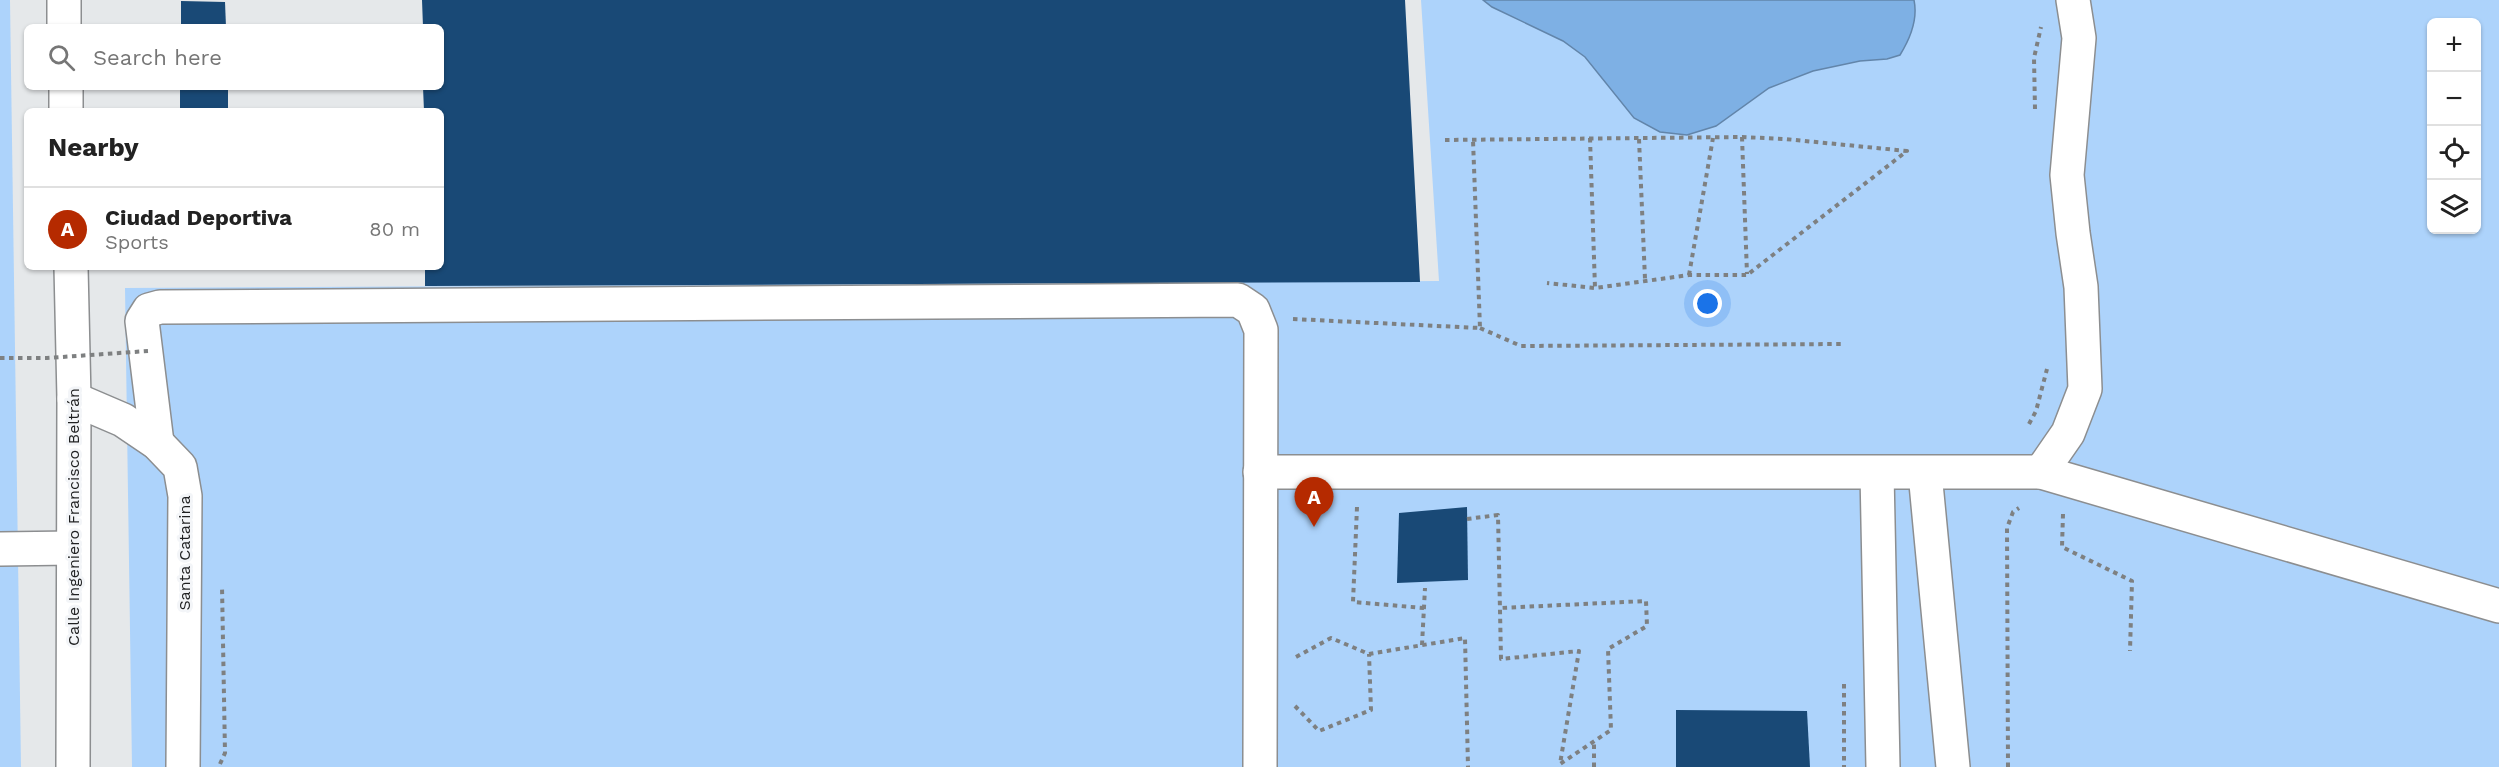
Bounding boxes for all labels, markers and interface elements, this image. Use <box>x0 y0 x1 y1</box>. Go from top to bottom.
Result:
map controls <box>2427 18 2481 234</box>
button: + <box>2427 18 2481 72</box>
search box <box>24 24 444 90</box>
icon: search <box>45 41 78 74</box>
text: Search here <box>93 45 222 70</box>
button: − <box>2427 72 2481 126</box>
button: locate <box>2427 126 2481 180</box>
text: Nearby <box>48 132 139 162</box>
button: layers <box>2427 180 2481 234</box>
text: Ciudad Deportiva <box>105 205 292 230</box>
text: A <box>61 217 74 241</box>
text: 80 m <box>369 217 420 241</box>
text: Sports <box>105 230 169 254</box>
your location <box>1693 289 1722 318</box>
street label: Calle Ingeniero Francisco Beltrán <box>64 388 83 646</box>
pin: A <box>1294 478 1334 527</box>
street label: Santa Catarina <box>175 495 194 611</box>

